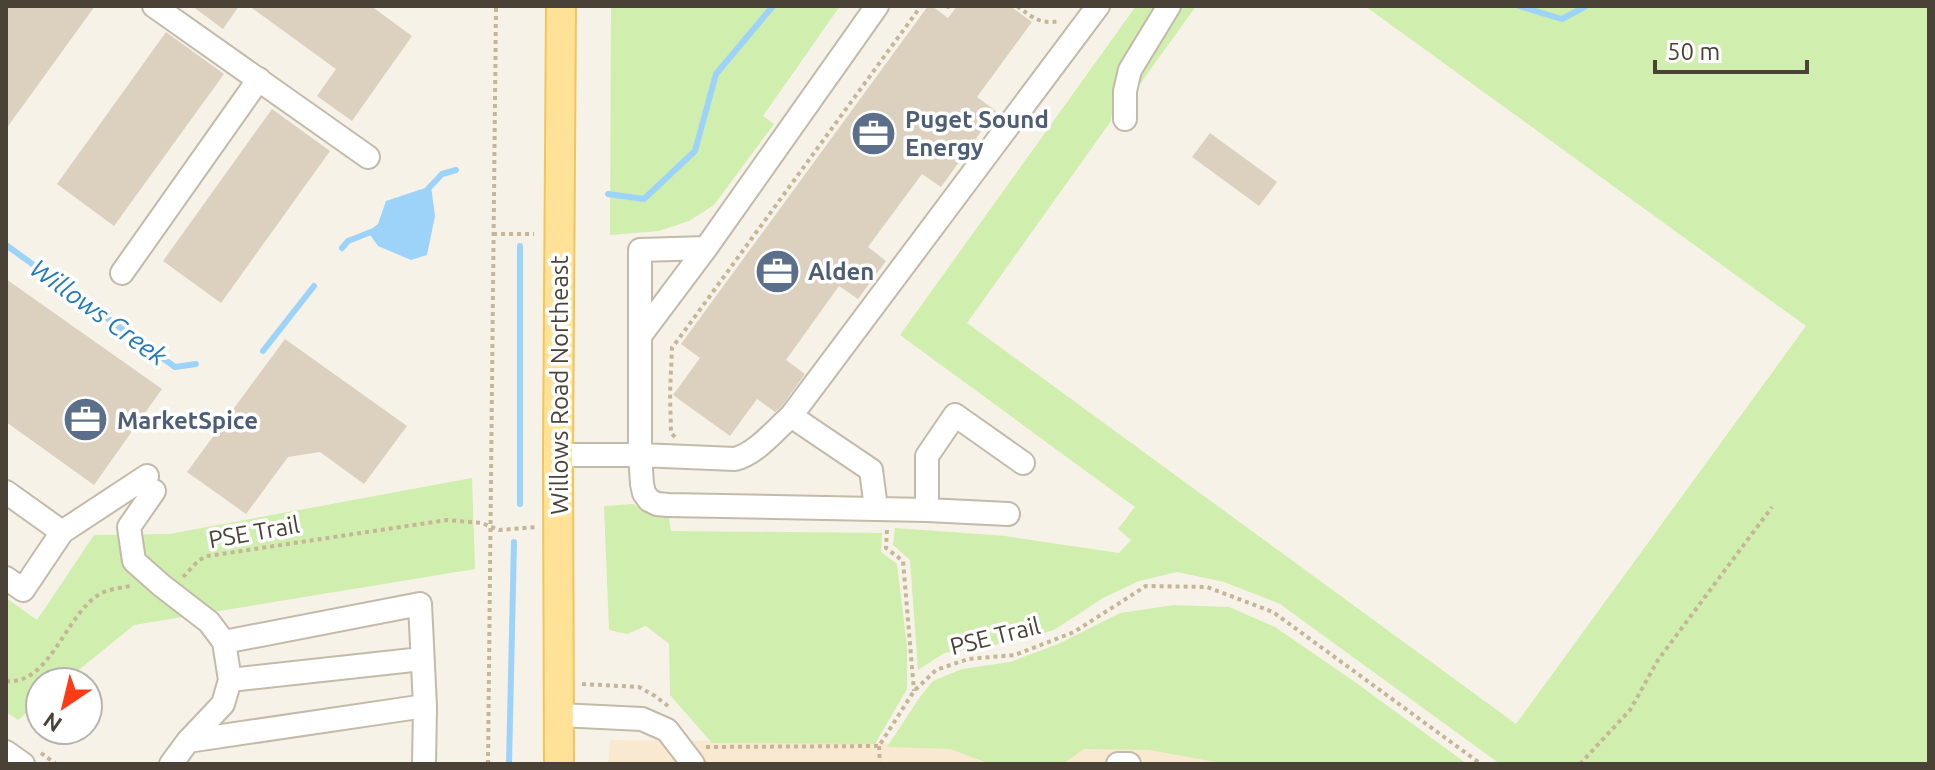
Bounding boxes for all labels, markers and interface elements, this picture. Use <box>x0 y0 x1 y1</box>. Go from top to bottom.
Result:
scale bar <box>1655 24 1807 74</box>
text: 50 m <box>1667 38 1720 65</box>
place label: Puget Sound Energy <box>905 106 1049 161</box>
office icon: Puget Sound Energy <box>850 109 898 157</box>
office icon: Alden <box>753 247 801 295</box>
water label: Willows Creek <box>25 253 173 371</box>
street label: Willows Road Northeast <box>546 255 573 515</box>
place label: Alden <box>808 258 874 285</box>
office icon: MarketSpice <box>62 396 110 444</box>
place label: MarketSpice <box>117 407 258 434</box>
street label: PSE Trail <box>206 511 302 553</box>
street label: PSE Trail <box>947 612 1043 660</box>
north arrow <box>24 666 104 746</box>
text: N <box>38 708 66 738</box>

